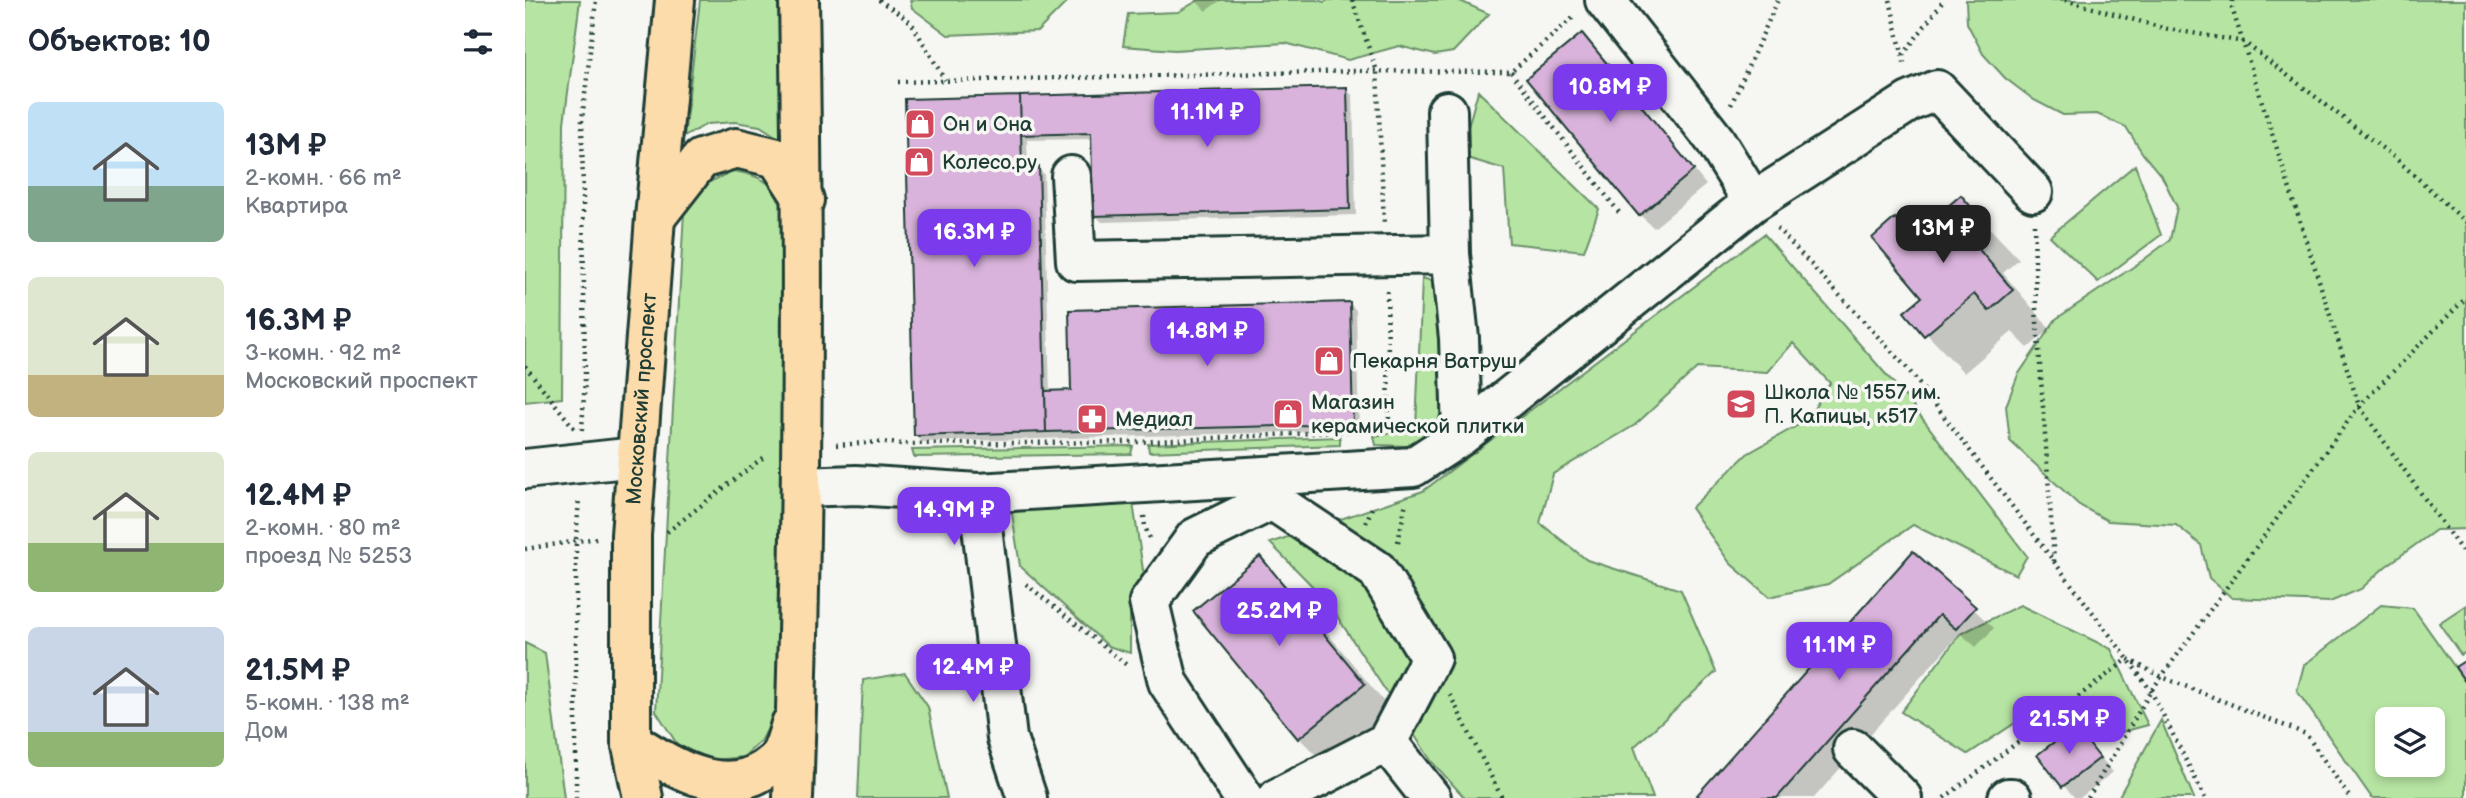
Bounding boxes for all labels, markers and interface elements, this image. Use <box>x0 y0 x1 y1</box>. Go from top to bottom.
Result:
icon: filters <box>459 23 497 61</box>
text: Объектов: 10 <box>28 24 211 60</box>
pin: 10.8M ₽ <box>1545 64 1675 124</box>
text: 10.8M ₽ <box>1569 73 1651 101</box>
pin: 11.1M ₽ <box>1142 90 1272 149</box>
text: 11.1M ₽ <box>1170 98 1244 126</box>
shop icon: Он и Она <box>903 107 937 141</box>
place label: Он и Она <box>943 112 1033 137</box>
text: 13M ₽ <box>245 128 327 164</box>
icon: home <box>84 130 168 214</box>
shop icon: Колесо.ру <box>902 145 936 179</box>
place label: Колесо.ру <box>942 150 1037 175</box>
text: 2-комн. · 66 m² <box>245 164 402 192</box>
text: Квартира <box>245 192 348 220</box>
pin: 13M ₽ <box>1894 205 1992 265</box>
pin: 16.3M ₽ <box>909 210 1039 269</box>
text: 13M ₽ <box>1912 214 1974 242</box>
text: 16.3M ₽ <box>933 218 1015 246</box>
street label: Московский проспект <box>621 291 662 506</box>
text: 16.3M ₽ <box>245 303 351 339</box>
icon: home <box>84 305 168 389</box>
pin: 14.8M ₽ <box>1142 308 1272 368</box>
text: 14.8M ₽ <box>1166 317 1248 345</box>
text: 3-комн. · 92 m² <box>245 339 401 367</box>
shop icon: Пекарня Ватруш <box>1312 344 1346 378</box>
place label: Пекарня Ватруш <box>1352 349 1517 374</box>
text: Московский проспект <box>245 367 478 395</box>
place label: Школа № 1557 им. П. Капицы, к517 <box>1764 380 1941 429</box>
school or university icon: Школа № 1557 им. П. Капицы, к517 <box>1724 387 1758 421</box>
place label: Магазин керамической плитки <box>1311 390 1524 439</box>
shop icon: Магазин керамической плитки <box>1271 397 1305 431</box>
pharmacy icon: Медиал <box>1075 402 1109 436</box>
place label: Медиал <box>1115 407 1193 432</box>
text: 12.4M ₽ <box>245 478 351 514</box>
icon: home <box>84 480 168 564</box>
pin: 14.9M ₽ <box>889 488 1019 547</box>
text: 14.9M ₽ <box>913 496 995 524</box>
text: 2-комн. · 80 m² <box>245 514 401 542</box>
text: проезд № 5253 <box>245 542 412 570</box>
pin: 25.2M ₽ <box>1214 588 1344 648</box>
text: 25.2M ₽ <box>1236 597 1322 625</box>
pin: 11.1M ₽ <box>1774 622 1904 682</box>
text: 11.1M ₽ <box>1802 631 1876 659</box>
pin: 12.4M ₽ <box>908 644 1038 704</box>
text: 21.5M ₽ <box>245 653 350 689</box>
text: 12.4M ₽ <box>932 653 1014 681</box>
icon: home <box>84 655 168 739</box>
text: 5-комн. · 138 m² <box>245 689 410 717</box>
pin: 21.5M ₽ <box>2004 696 2134 756</box>
text: 21.5M ₽ <box>2029 705 2109 733</box>
map controls <box>2375 707 2445 777</box>
button: layers <box>2375 707 2445 777</box>
text: Дом <box>245 717 288 745</box>

